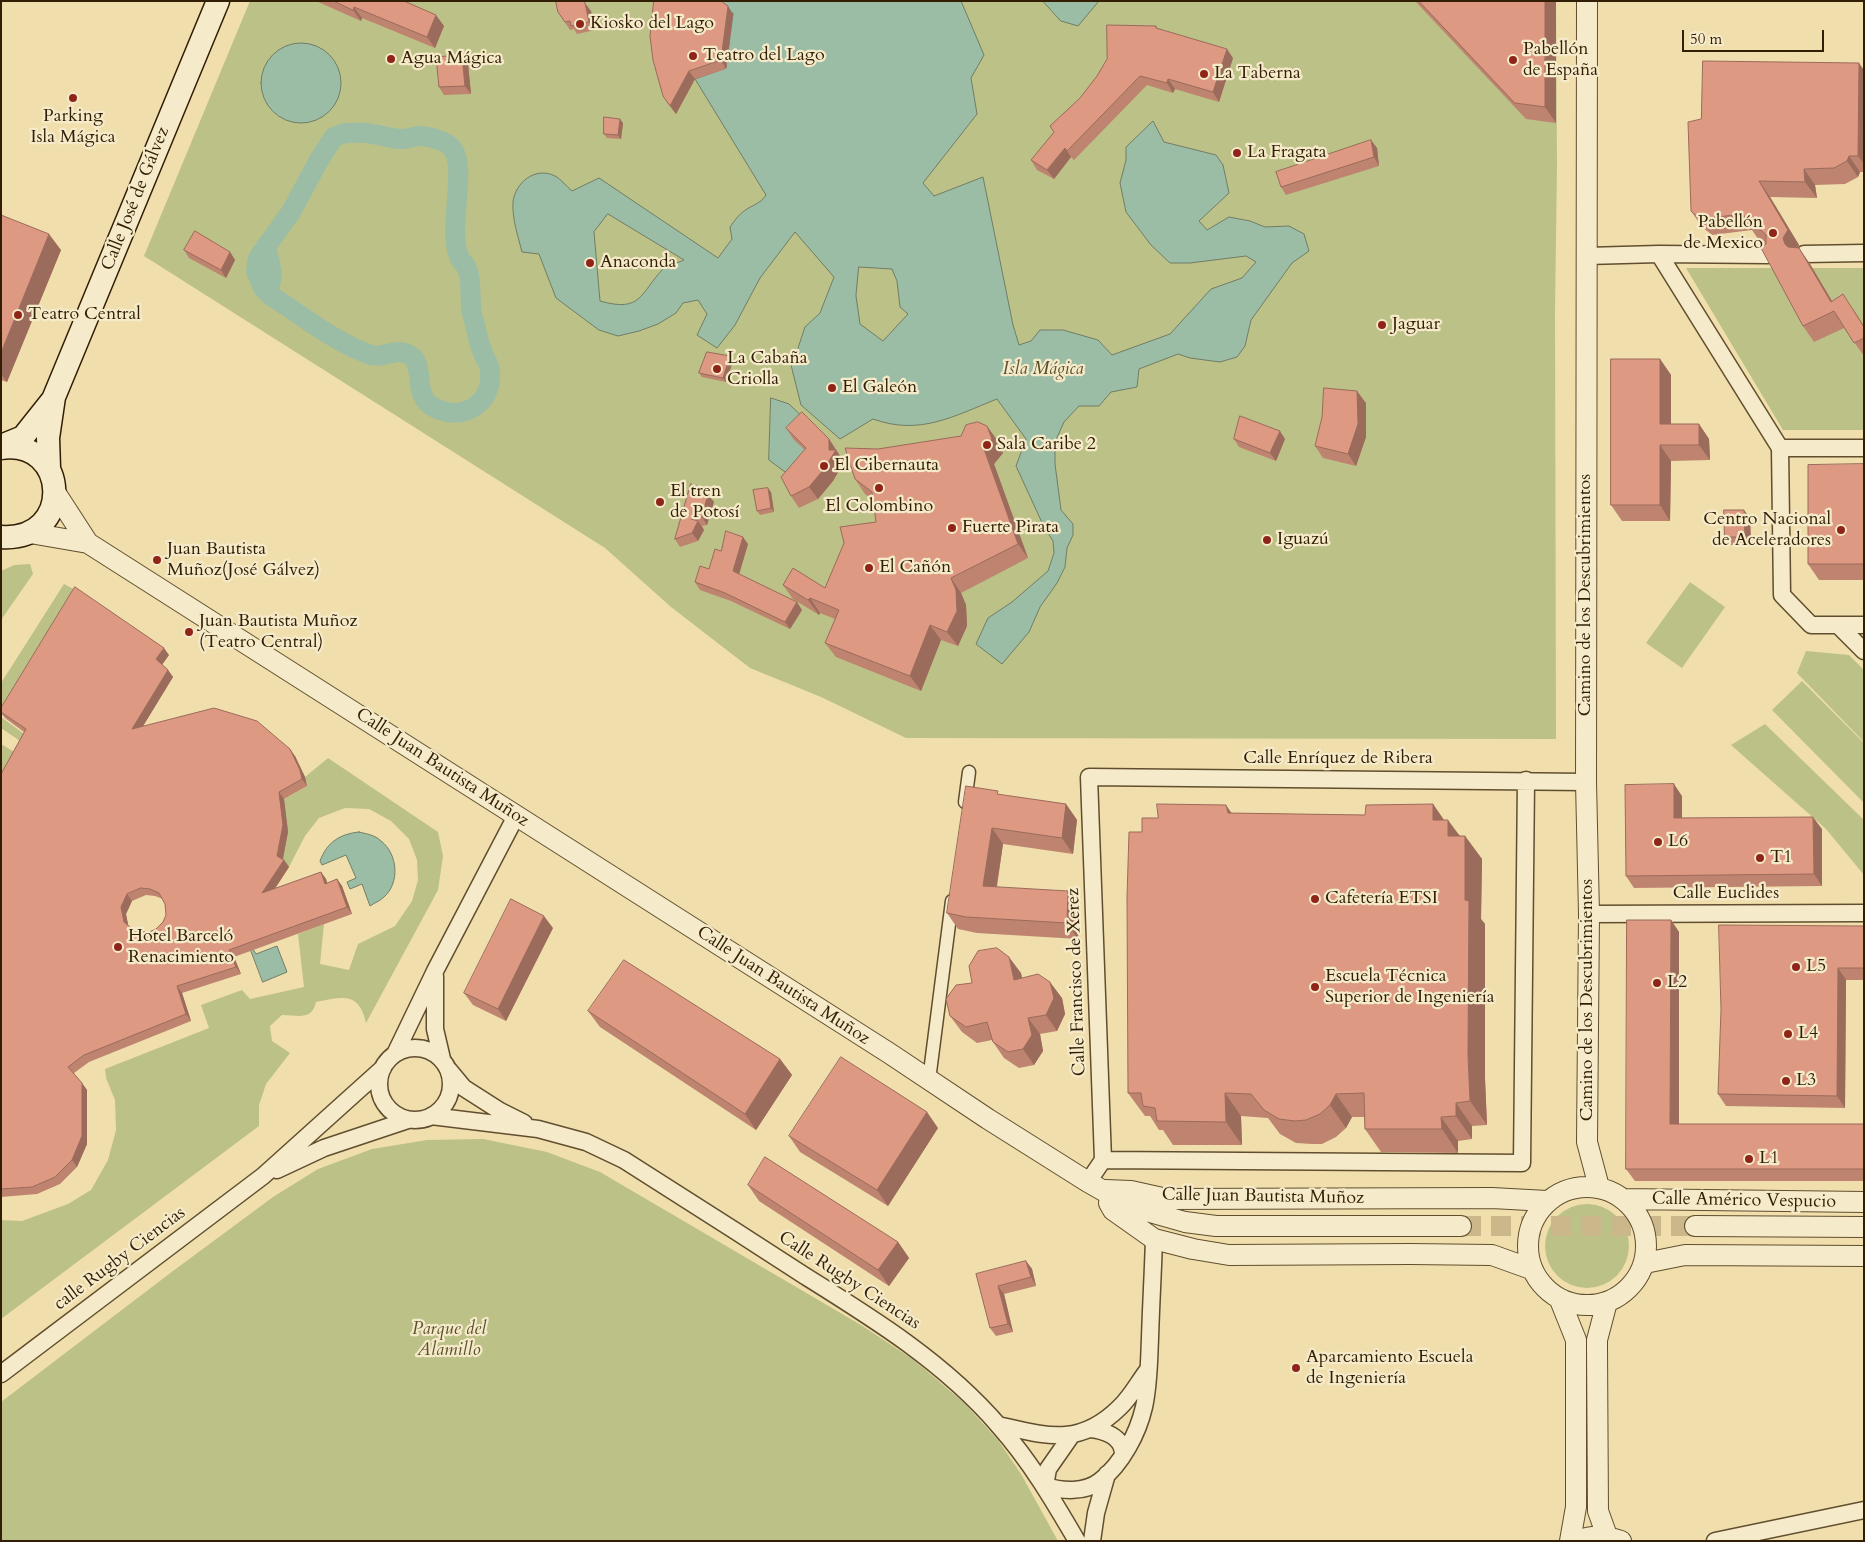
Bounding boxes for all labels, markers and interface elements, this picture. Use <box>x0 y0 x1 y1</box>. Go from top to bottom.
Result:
place label: Kiosko del Lago <box>590 13 714 35</box>
marker: Kiosko del Lago <box>574 18 586 30</box>
scale bar <box>1685 20 1828 52</box>
text: 50 m <box>1690 29 1722 49</box>
place label: Pabellón de España <box>1523 39 1598 82</box>
place label: Teatro del Lago <box>703 45 825 67</box>
place label: Agua Mágica <box>401 48 502 70</box>
marker: Teatro del Lago <box>687 50 699 62</box>
marker: Agua Mágica <box>385 53 397 65</box>
marker: Pabellón de España <box>1507 54 1519 66</box>
place label: La Taberna <box>1214 63 1301 85</box>
marker: La Taberna <box>1198 68 1210 80</box>
marker: Parking Isla Mágica <box>67 92 79 104</box>
place label: Parking Isla Mágica <box>30 106 116 148</box>
street label: Calle José de Gálvez <box>97 124 175 274</box>
place label: La Fragata <box>1247 142 1326 164</box>
marker: La Fragata <box>1231 147 1243 159</box>
place label: Pabellón de Mexico <box>1683 212 1763 254</box>
marker: Pabellón de Mexico <box>1767 227 1779 239</box>
place label: Anaconda <box>600 252 676 274</box>
marker: Anaconda <box>584 257 596 269</box>
place label: Teatro Central <box>28 304 141 326</box>
marker: Teatro Central <box>12 309 24 321</box>
place label: Jaguar <box>1392 314 1440 336</box>
marker: Jaguar <box>1376 319 1388 331</box>
place label: La Cabaña Criolla <box>727 348 807 390</box>
park label: Isla Mágica <box>1003 359 1083 381</box>
marker: La Cabaña Criolla <box>711 363 723 375</box>
place label: El Galeón <box>842 377 917 399</box>
marker: El Galeón <box>826 382 838 394</box>
place label: Sala Caribe 2 <box>997 434 1096 456</box>
marker: Sala Caribe 2 <box>981 439 993 451</box>
place label: El Cibernauta <box>834 455 939 477</box>
marker: El Cibernauta <box>818 460 830 472</box>
street label: Camino de los Descubrimientos <box>1575 474 1597 716</box>
place label: El tren de Potosí <box>670 481 739 524</box>
marker: El Colombino <box>873 482 885 494</box>
marker: El tren de Potosí <box>654 496 666 508</box>
place label: El Colombino <box>825 496 933 518</box>
place label: Centro Nacional de Aceleradores <box>1703 509 1831 552</box>
place label: Fuerte Pirata <box>962 517 1059 539</box>
marker: Fuerte Pirata <box>946 522 958 534</box>
marker: Centro Nacional de Aceleradores <box>1835 524 1847 536</box>
place label: Iguazú <box>1277 529 1329 551</box>
marker: Iguazú <box>1261 534 1273 546</box>
place label: Juan Bautista Muñoz(José Gálvez) <box>167 539 320 582</box>
marker: Juan Bautista Muñoz(José Gálvez) <box>151 554 163 566</box>
place label: El Cañón <box>879 557 951 579</box>
marker: El Cañón <box>863 562 875 574</box>
place label: Juan Bautista Muñoz (Teatro Central) <box>199 611 358 654</box>
marker: Juan Bautista Muñoz (Teatro Central) <box>183 626 195 638</box>
street label: Calle Juan Bautista Muñoz <box>351 704 533 832</box>
street label: Calle Enríquez de Ribera <box>1243 748 1433 770</box>
place label: L6 <box>1668 831 1688 853</box>
marker: L6 <box>1652 836 1664 848</box>
place label: T1 <box>1770 847 1792 869</box>
marker: T1 <box>1754 852 1766 864</box>
street label: Camino de los Descubrimientos <box>1577 879 1599 1121</box>
street label: Calle Euclides <box>1673 883 1779 905</box>
street label: Calle Francisco de Xerez <box>1063 888 1091 1076</box>
place label: Cafetería ETSI <box>1325 888 1438 910</box>
marker: Cafetería ETSI <box>1309 893 1321 905</box>
street label: Calle Juan Bautista Muñoz <box>692 922 874 1050</box>
place label: Hotel Barceló Renacimiento <box>128 926 234 969</box>
marker: Hotel Barceló Renacimiento <box>112 941 124 953</box>
place label: L5 <box>1806 956 1826 978</box>
marker: L5 <box>1790 961 1802 973</box>
place label: Escuela Técnica Superior de Ingeniería <box>1325 966 1495 1009</box>
place label: L2 <box>1667 972 1687 994</box>
marker: L2 <box>1651 977 1663 989</box>
marker: Escuela Técnica Superior de Ingeniería <box>1309 981 1321 993</box>
place label: L4 <box>1798 1023 1818 1045</box>
marker: L4 <box>1782 1028 1794 1040</box>
place label: L3 <box>1796 1070 1816 1092</box>
marker: L3 <box>1780 1075 1792 1087</box>
place label: L1 <box>1759 1148 1779 1170</box>
marker: L1 <box>1743 1153 1755 1165</box>
street label: Calle Juan Bautista Muñoz <box>1162 1184 1364 1210</box>
street label: Calle Américo Vespucio <box>1652 1189 1836 1213</box>
street label: calle Rugby Ciencias <box>50 1203 190 1315</box>
street label: Calle Rugby Ciencias <box>774 1227 924 1335</box>
park label: Parque del Alamillo <box>412 1319 486 1362</box>
place label: Aparcamiento Escuela de Ingeniería <box>1306 1347 1473 1390</box>
marker: Aparcamiento Escuela de Ingeniería <box>1290 1362 1302 1374</box>

